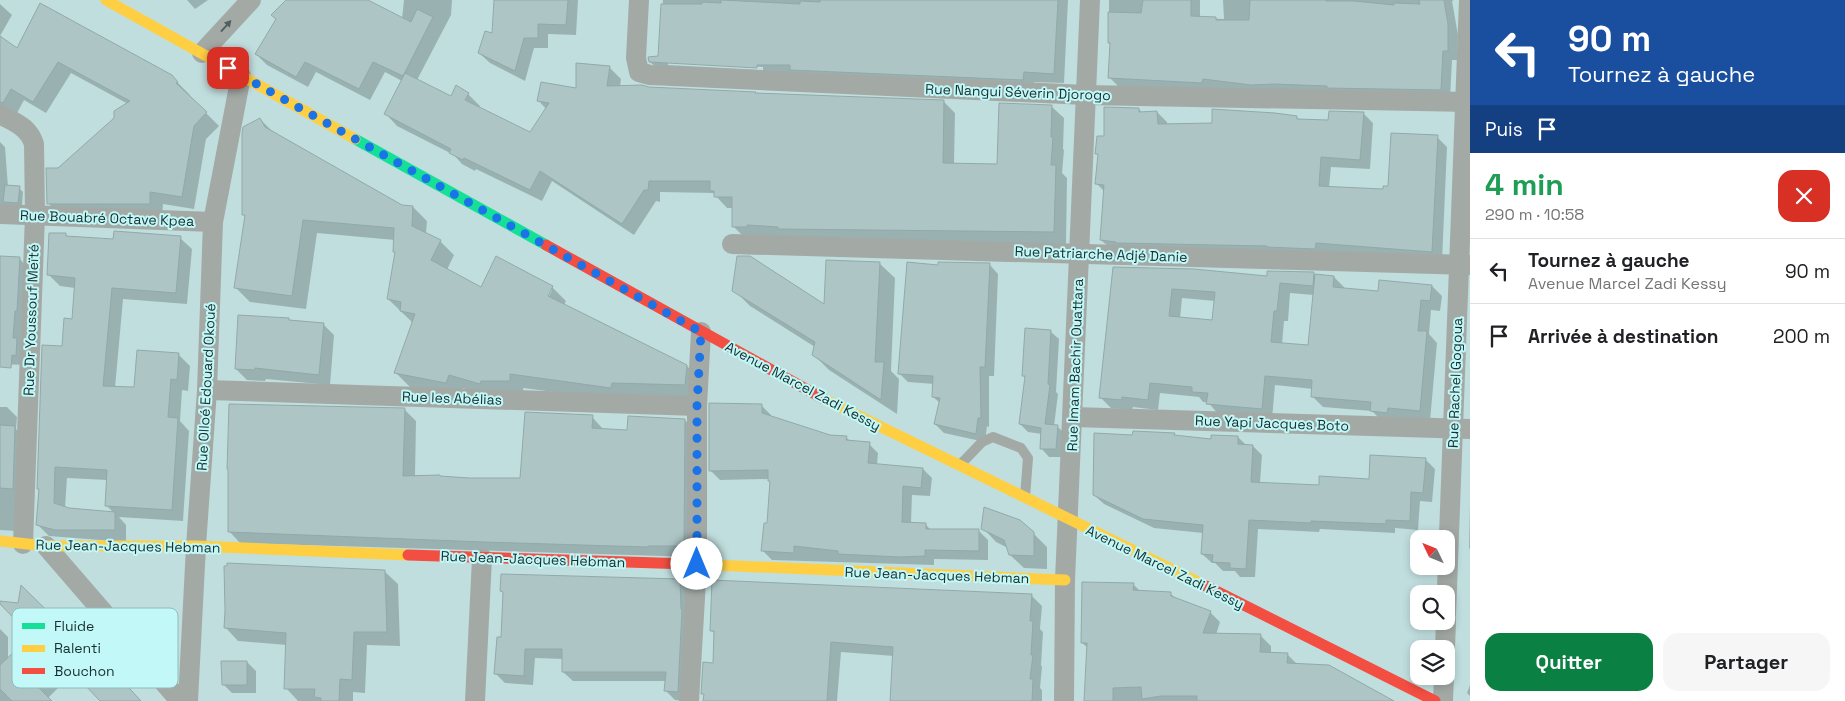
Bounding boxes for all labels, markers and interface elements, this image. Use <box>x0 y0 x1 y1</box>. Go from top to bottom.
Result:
text: 90 m <box>1568 17 1651 61</box>
icon: left <box>1485 20 1550 85</box>
one-way arrow <box>220 21 232 33</box>
pin <box>207 47 249 89</box>
icon: arrive <box>214 54 242 82</box>
text: Tournez à gauche <box>1568 60 1755 88</box>
street label: Rue Nangui Séverin Djorogo <box>925 80 1111 104</box>
icon: arrive <box>1533 115 1561 143</box>
text: Puis <box>1485 117 1523 142</box>
text: 4 min <box>1485 165 1564 204</box>
button: close <box>1778 170 1830 222</box>
text: 290 m · 10:58 <box>1485 204 1584 225</box>
street label: Rue Bouabré Octave Kpea <box>20 206 194 230</box>
street label: Rue Patriarche Adjé Danie <box>1014 242 1188 266</box>
street label: Rue Dr Youssouf Meïté <box>19 244 43 396</box>
text: Tournez à gauche <box>1528 248 1690 273</box>
icon: left <box>1485 257 1513 285</box>
text: 90 m <box>1785 259 1830 284</box>
text: Avenue Marcel Zadi Kessy <box>1528 273 1727 294</box>
street label: Rue Imam Bachir Ouattara <box>1063 278 1087 452</box>
street label: Rue Olloé Edouard Okoué <box>193 303 219 471</box>
street label: Rue Rachel Gogoua <box>1444 318 1466 448</box>
icon: arrive <box>1485 322 1513 350</box>
text: Arrivée à destination <box>1528 324 1718 349</box>
text: 200 m <box>1773 324 1830 349</box>
street label: Avenue Marcel Zadi Kessy <box>722 337 884 435</box>
street label: Rue les Abélias <box>402 387 502 409</box>
street label: Rue Yapi Jacques Boto <box>1195 411 1349 435</box>
street label: Avenue Marcel Zadi Kessy <box>1083 521 1247 613</box>
north arrow <box>1410 530 1455 575</box>
map controls <box>1410 530 1455 685</box>
street label: Rue Jean-Jacques Hebman <box>35 535 221 557</box>
position arrow <box>670 537 722 589</box>
street label: Rue Jean-Jacques Hebman <box>440 547 626 571</box>
street label: Rue Jean-Jacques Hebman <box>844 563 1030 587</box>
button: search <box>1410 585 1455 630</box>
legend <box>12 608 178 688</box>
text: Fluide <box>54 617 94 635</box>
button: Quitter <box>1485 633 1653 691</box>
button: Partager <box>1663 633 1830 691</box>
text: Ralenti <box>54 639 101 657</box>
button: layers <box>1410 640 1455 685</box>
text: Bouchon <box>54 662 115 680</box>

